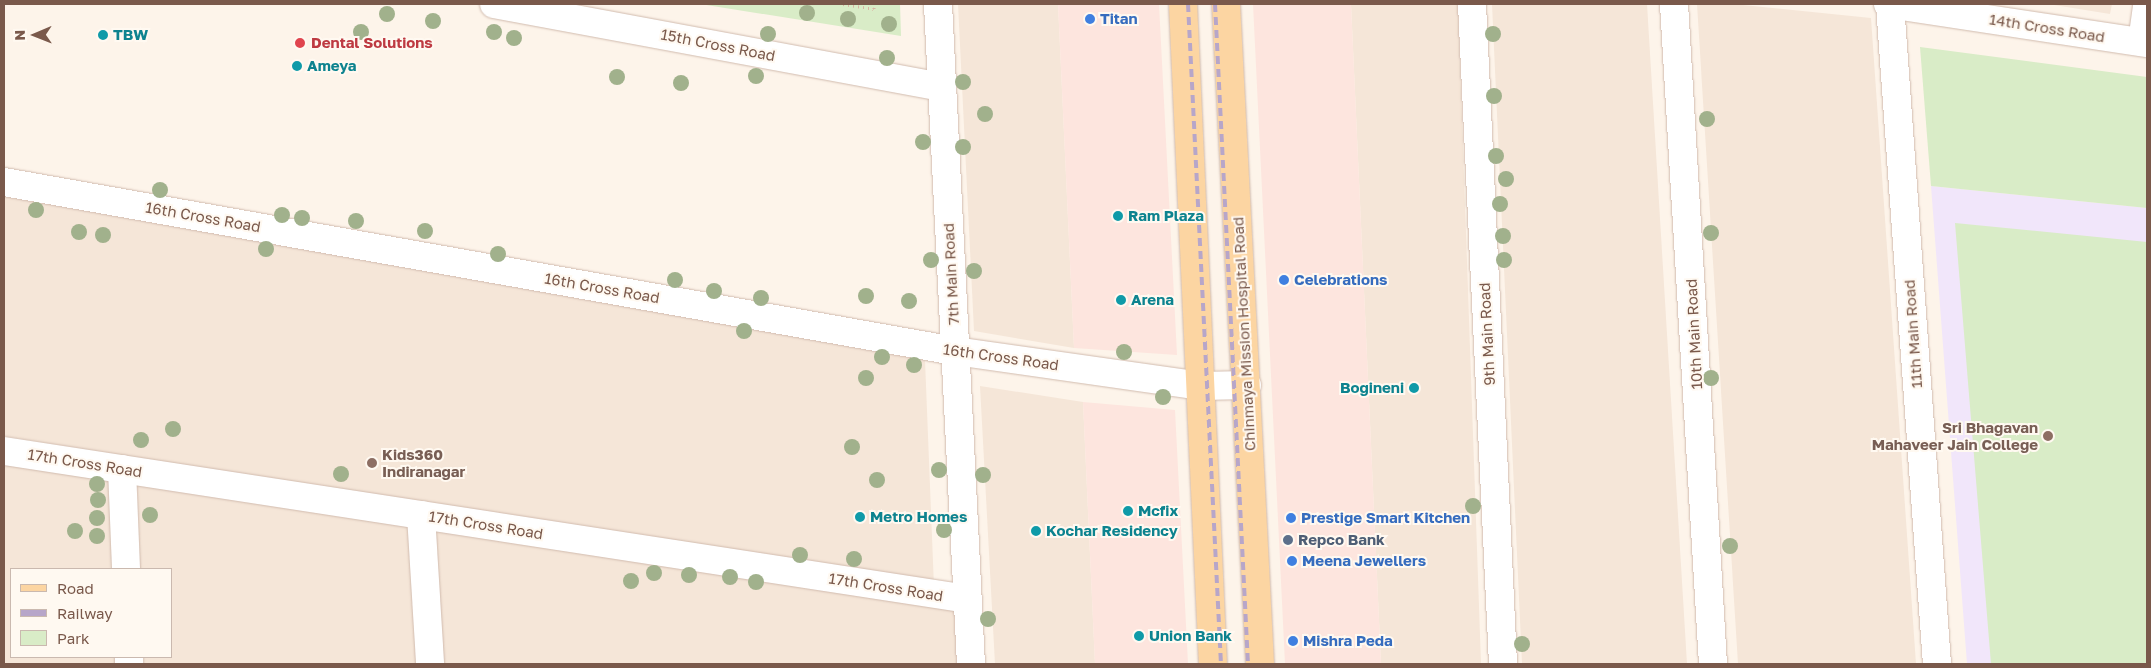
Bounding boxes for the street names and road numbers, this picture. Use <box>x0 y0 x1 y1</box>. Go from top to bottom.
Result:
street label: 14th Cross Road <box>1988 10 2106 46</box>
street label: 15th Cross Road <box>659 25 777 65</box>
street label: 16th Cross Road <box>144 198 262 236</box>
street label: Chinmaya Mission Hospital Road <box>1229 216 1259 452</box>
street label: 7th Main Road <box>939 223 963 325</box>
street label: 16th Cross Road <box>543 269 661 307</box>
street label: 10th Main Road <box>1682 278 1706 390</box>
street label: 11th Main Road <box>1900 279 1926 389</box>
street label: 9th Main Road <box>1475 282 1499 386</box>
street label: 16th Cross Road <box>942 340 1060 374</box>
street label: 17th Cross Road <box>27 445 143 481</box>
street label: 17th Cross Road <box>428 507 544 543</box>
street label: 17th Cross Road <box>828 569 944 605</box>

